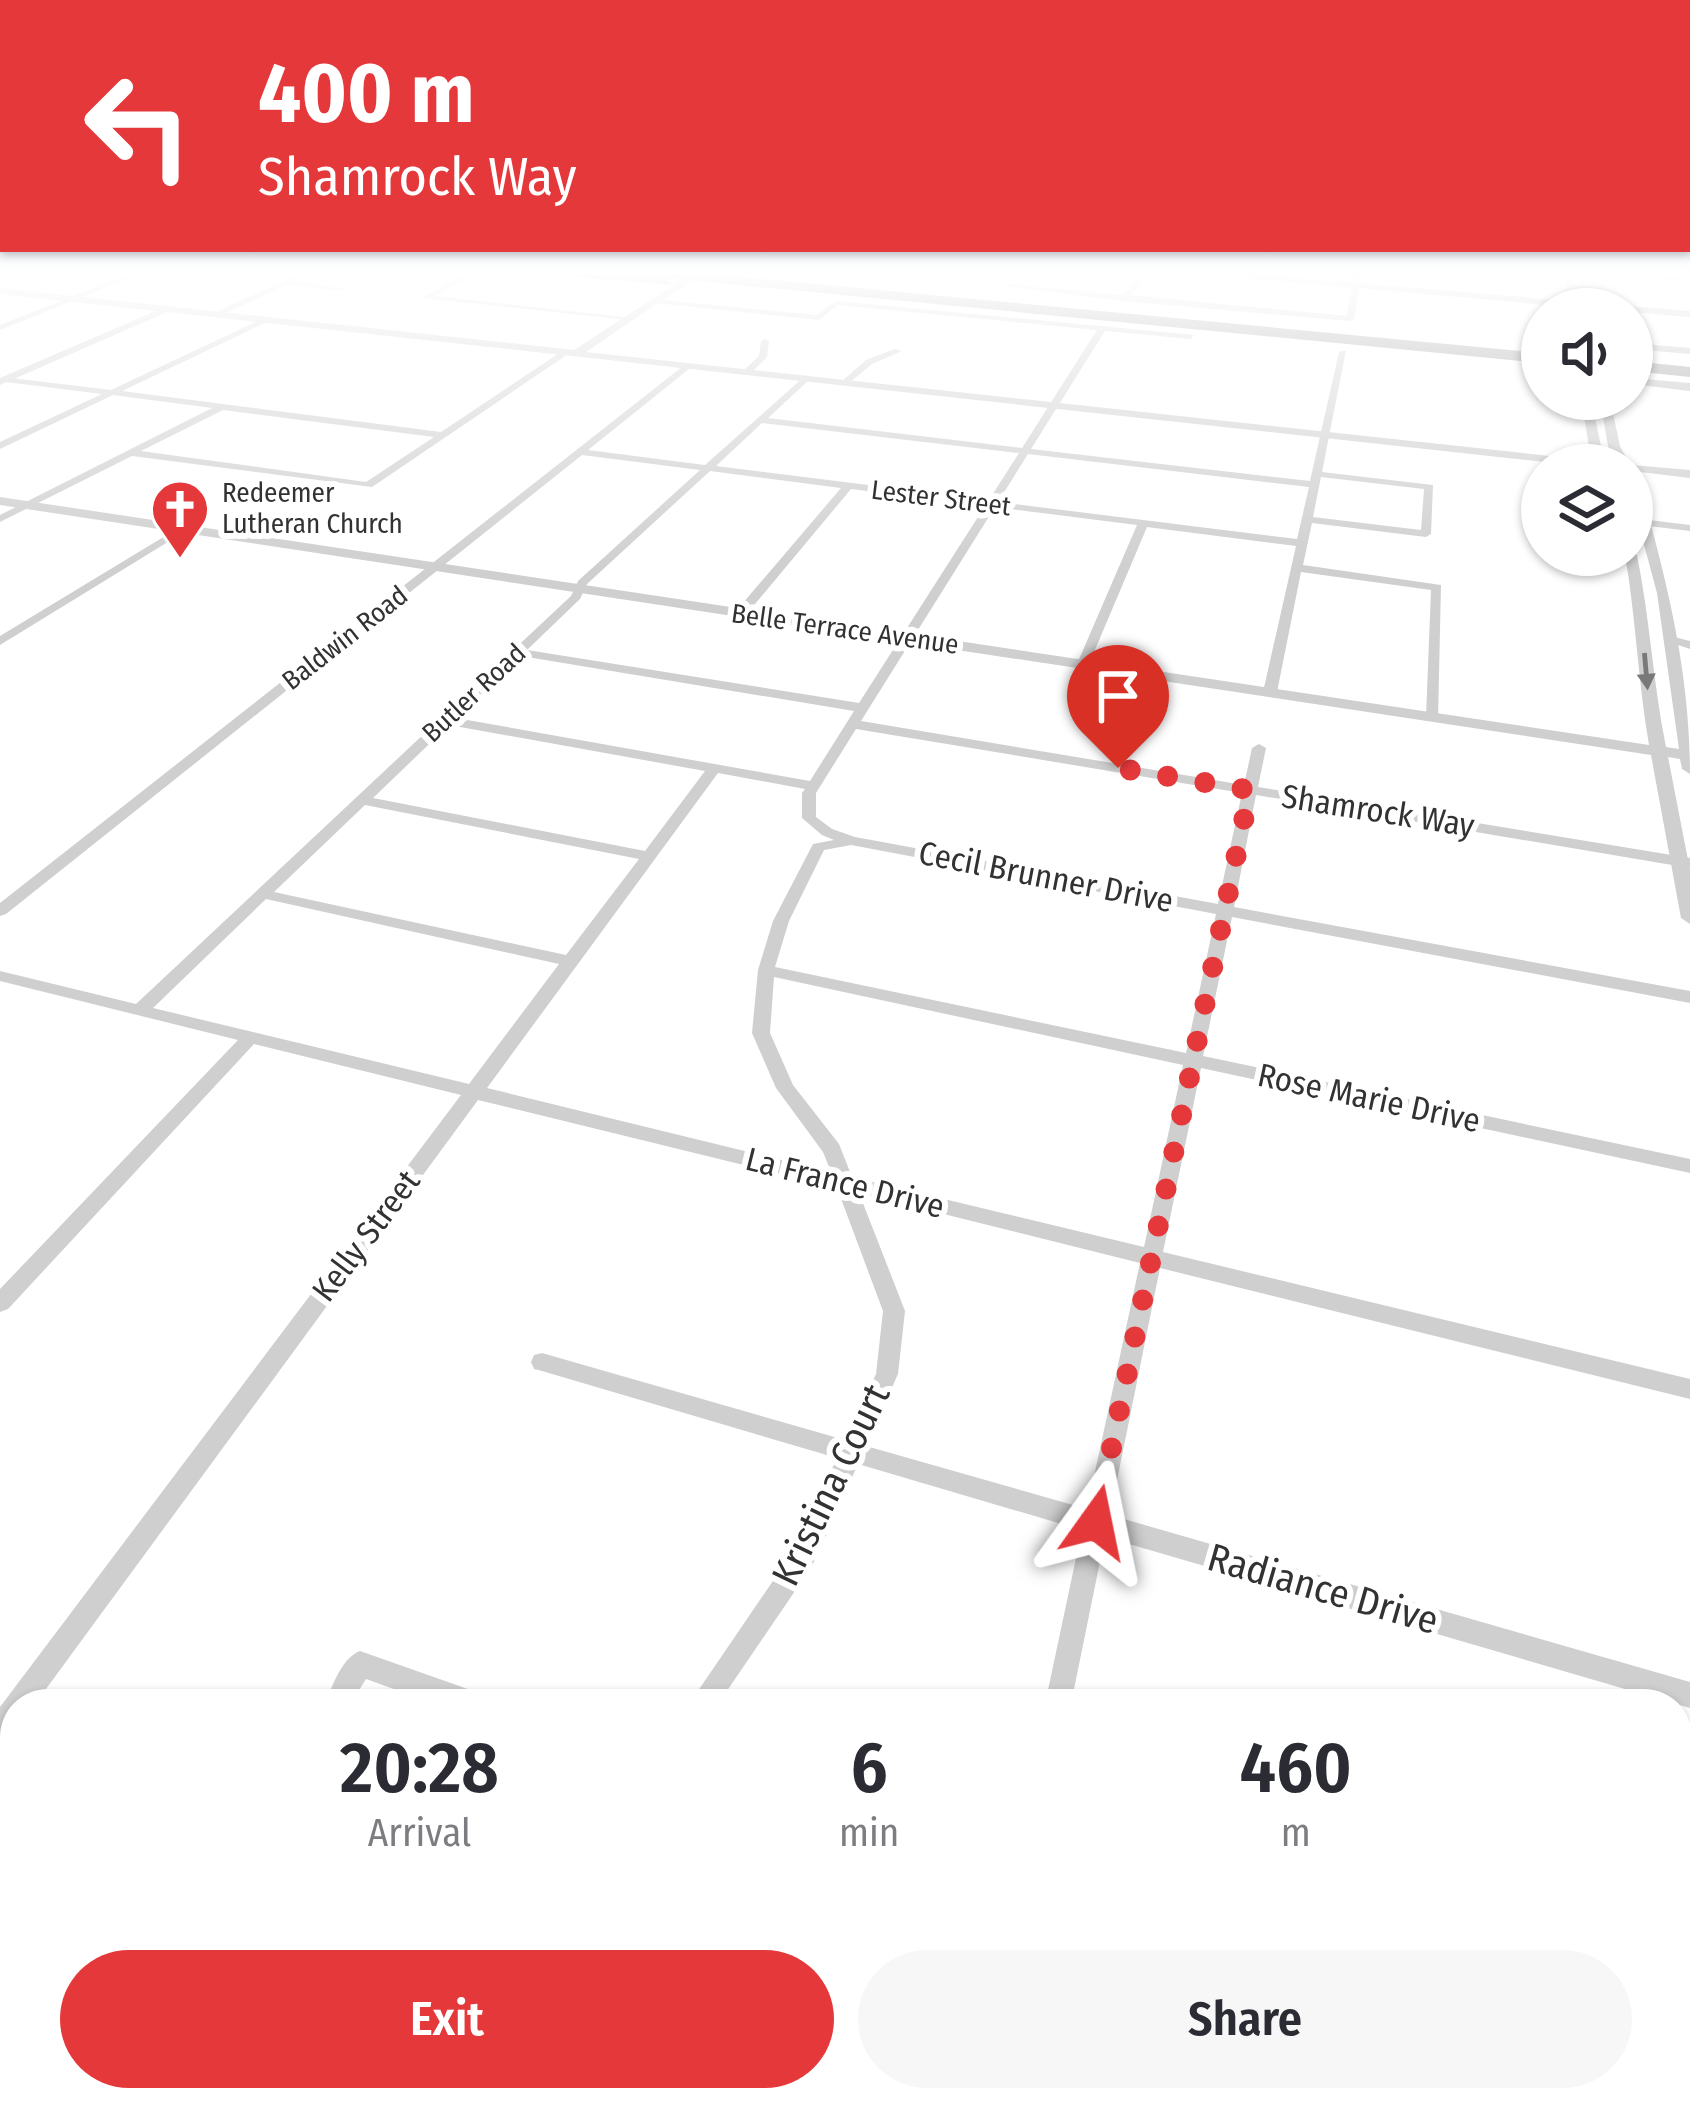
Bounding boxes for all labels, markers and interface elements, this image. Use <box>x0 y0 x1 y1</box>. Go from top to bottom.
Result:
text: 400 m <box>258 43 474 144</box>
icon: left <box>60 48 216 204</box>
text: Shamrock Way <box>258 145 577 209</box>
map controls <box>1521 288 1653 576</box>
button: sound <box>1521 288 1653 420</box>
button: layers <box>1521 444 1653 576</box>
street label: Lester Street <box>869 474 1013 522</box>
place label: Redeemer Lutheran Church <box>222 477 403 540</box>
church icon: Redeemer Lutheran Church <box>149 478 211 560</box>
street label: Baldwin Road <box>276 579 414 697</box>
street label: Belle Terrace Avenue <box>729 597 961 661</box>
street label: Butler Road <box>416 637 532 749</box>
pin <box>1067 645 1169 768</box>
one-way arrow <box>1636 653 1655 690</box>
icon: arrive <box>1085 663 1151 729</box>
street label: Shamrock Way <box>1279 776 1478 846</box>
street label: Cecil Brunner Drive <box>915 833 1177 921</box>
street label: Rose Marie Drive <box>1254 1055 1484 1141</box>
street label: La France Drive <box>742 1139 948 1227</box>
street label: Kelly Street <box>304 1162 428 1310</box>
street label: Kristina Court <box>762 1377 900 1593</box>
position arrow <box>1033 1459 1159 1585</box>
street label: Radiance Drive <box>1203 1534 1443 1644</box>
text: 20:28 <box>340 1725 499 1811</box>
text: 6 <box>851 1725 888 1811</box>
text: 460 <box>1239 1725 1352 1811</box>
text: Arrival <box>368 1810 471 1856</box>
text: min <box>839 1810 899 1856</box>
text: m <box>1281 1810 1311 1856</box>
button: Exit <box>60 1950 834 2088</box>
button: Share <box>858 1950 1632 2088</box>

